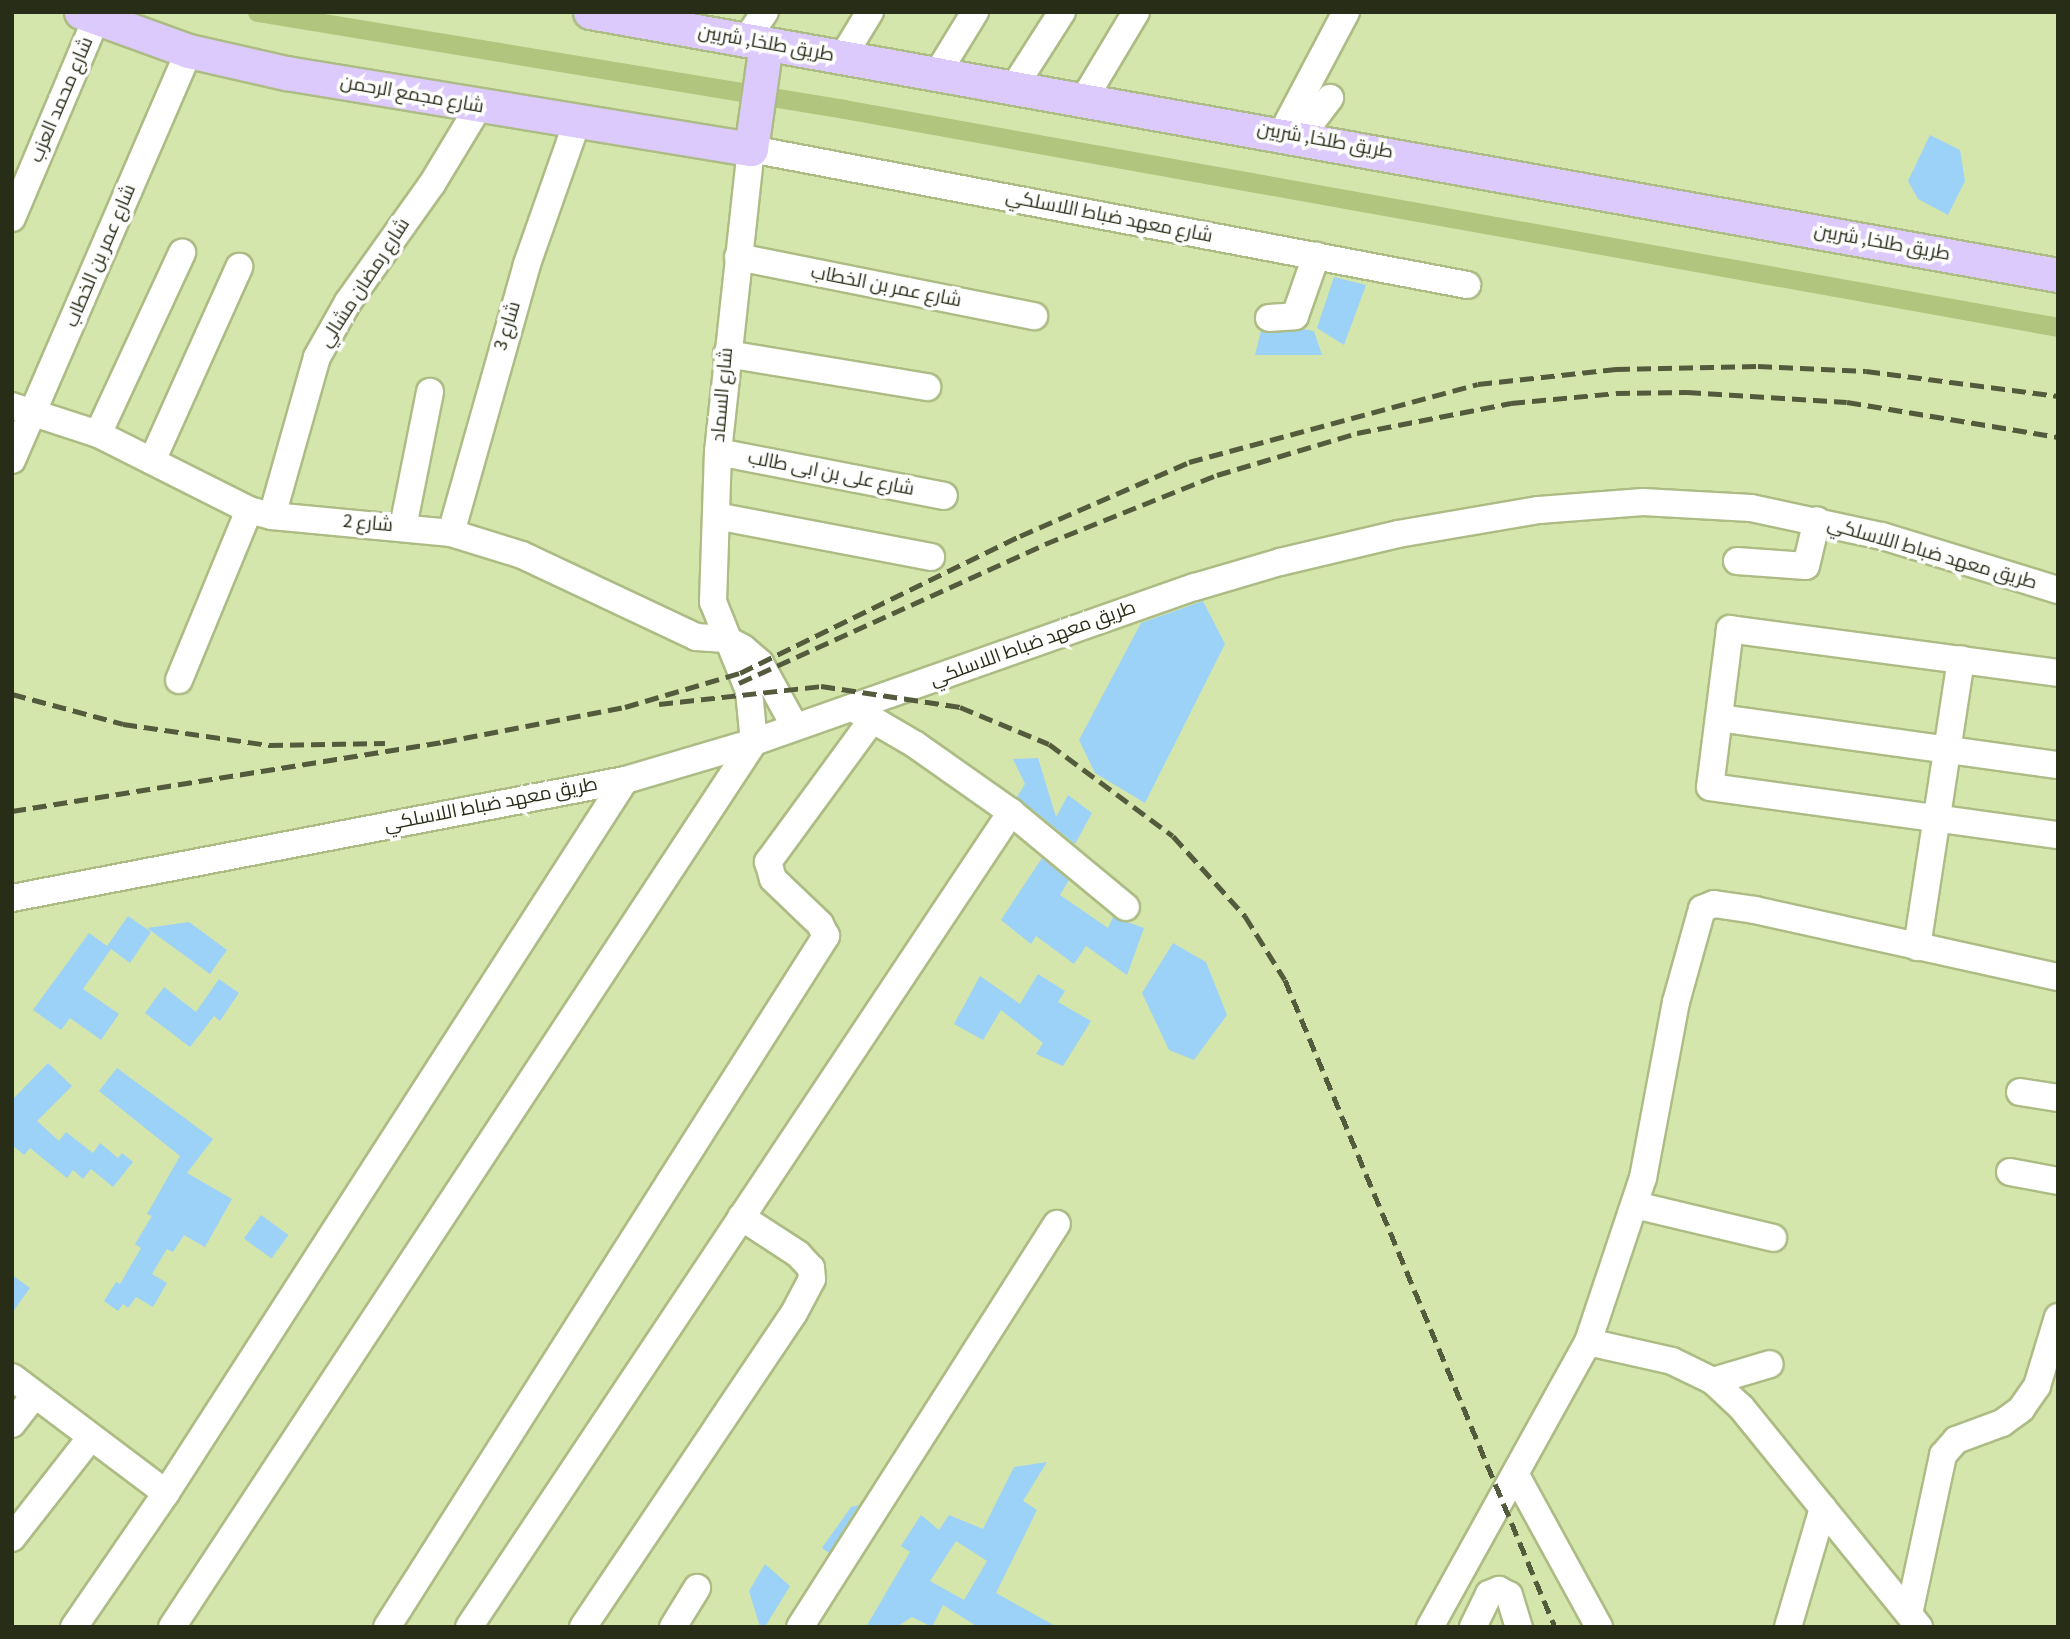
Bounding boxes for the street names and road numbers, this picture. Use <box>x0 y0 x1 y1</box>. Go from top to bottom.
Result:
street label: طريق طلخا, شربين <box>696 21 836 67</box>
street label: شارع محمد العزب <box>25 34 99 166</box>
street label: شارع مجمع الرحمن <box>338 71 486 119</box>
street label: طريق طلخا, شربين <box>1255 118 1395 164</box>
street label: شارع عمر بن الخطاب <box>61 181 141 331</box>
street label: شارع معهد ضباط اللاسلكي <box>1004 186 1214 248</box>
street label: شارع رمضان مشالي <box>315 214 415 352</box>
street label: طريق طلخا, شربين <box>1812 220 1952 266</box>
street label: شارع عمر بن الخطاب <box>809 261 963 313</box>
street label: شارع 3 <box>490 299 526 353</box>
street label: شارع السماد <box>708 347 738 443</box>
street label: شارع على بن ابى طالب <box>746 447 916 501</box>
street label: شارع 2 <box>342 510 394 538</box>
street label: طريق معهد ضباط اللاسلكي <box>1825 513 2039 595</box>
street label: طريق معهد ضباط اللاسلكي <box>927 596 1139 692</box>
street label: طريق معهد ضباط اللاسلكي <box>382 773 600 837</box>

